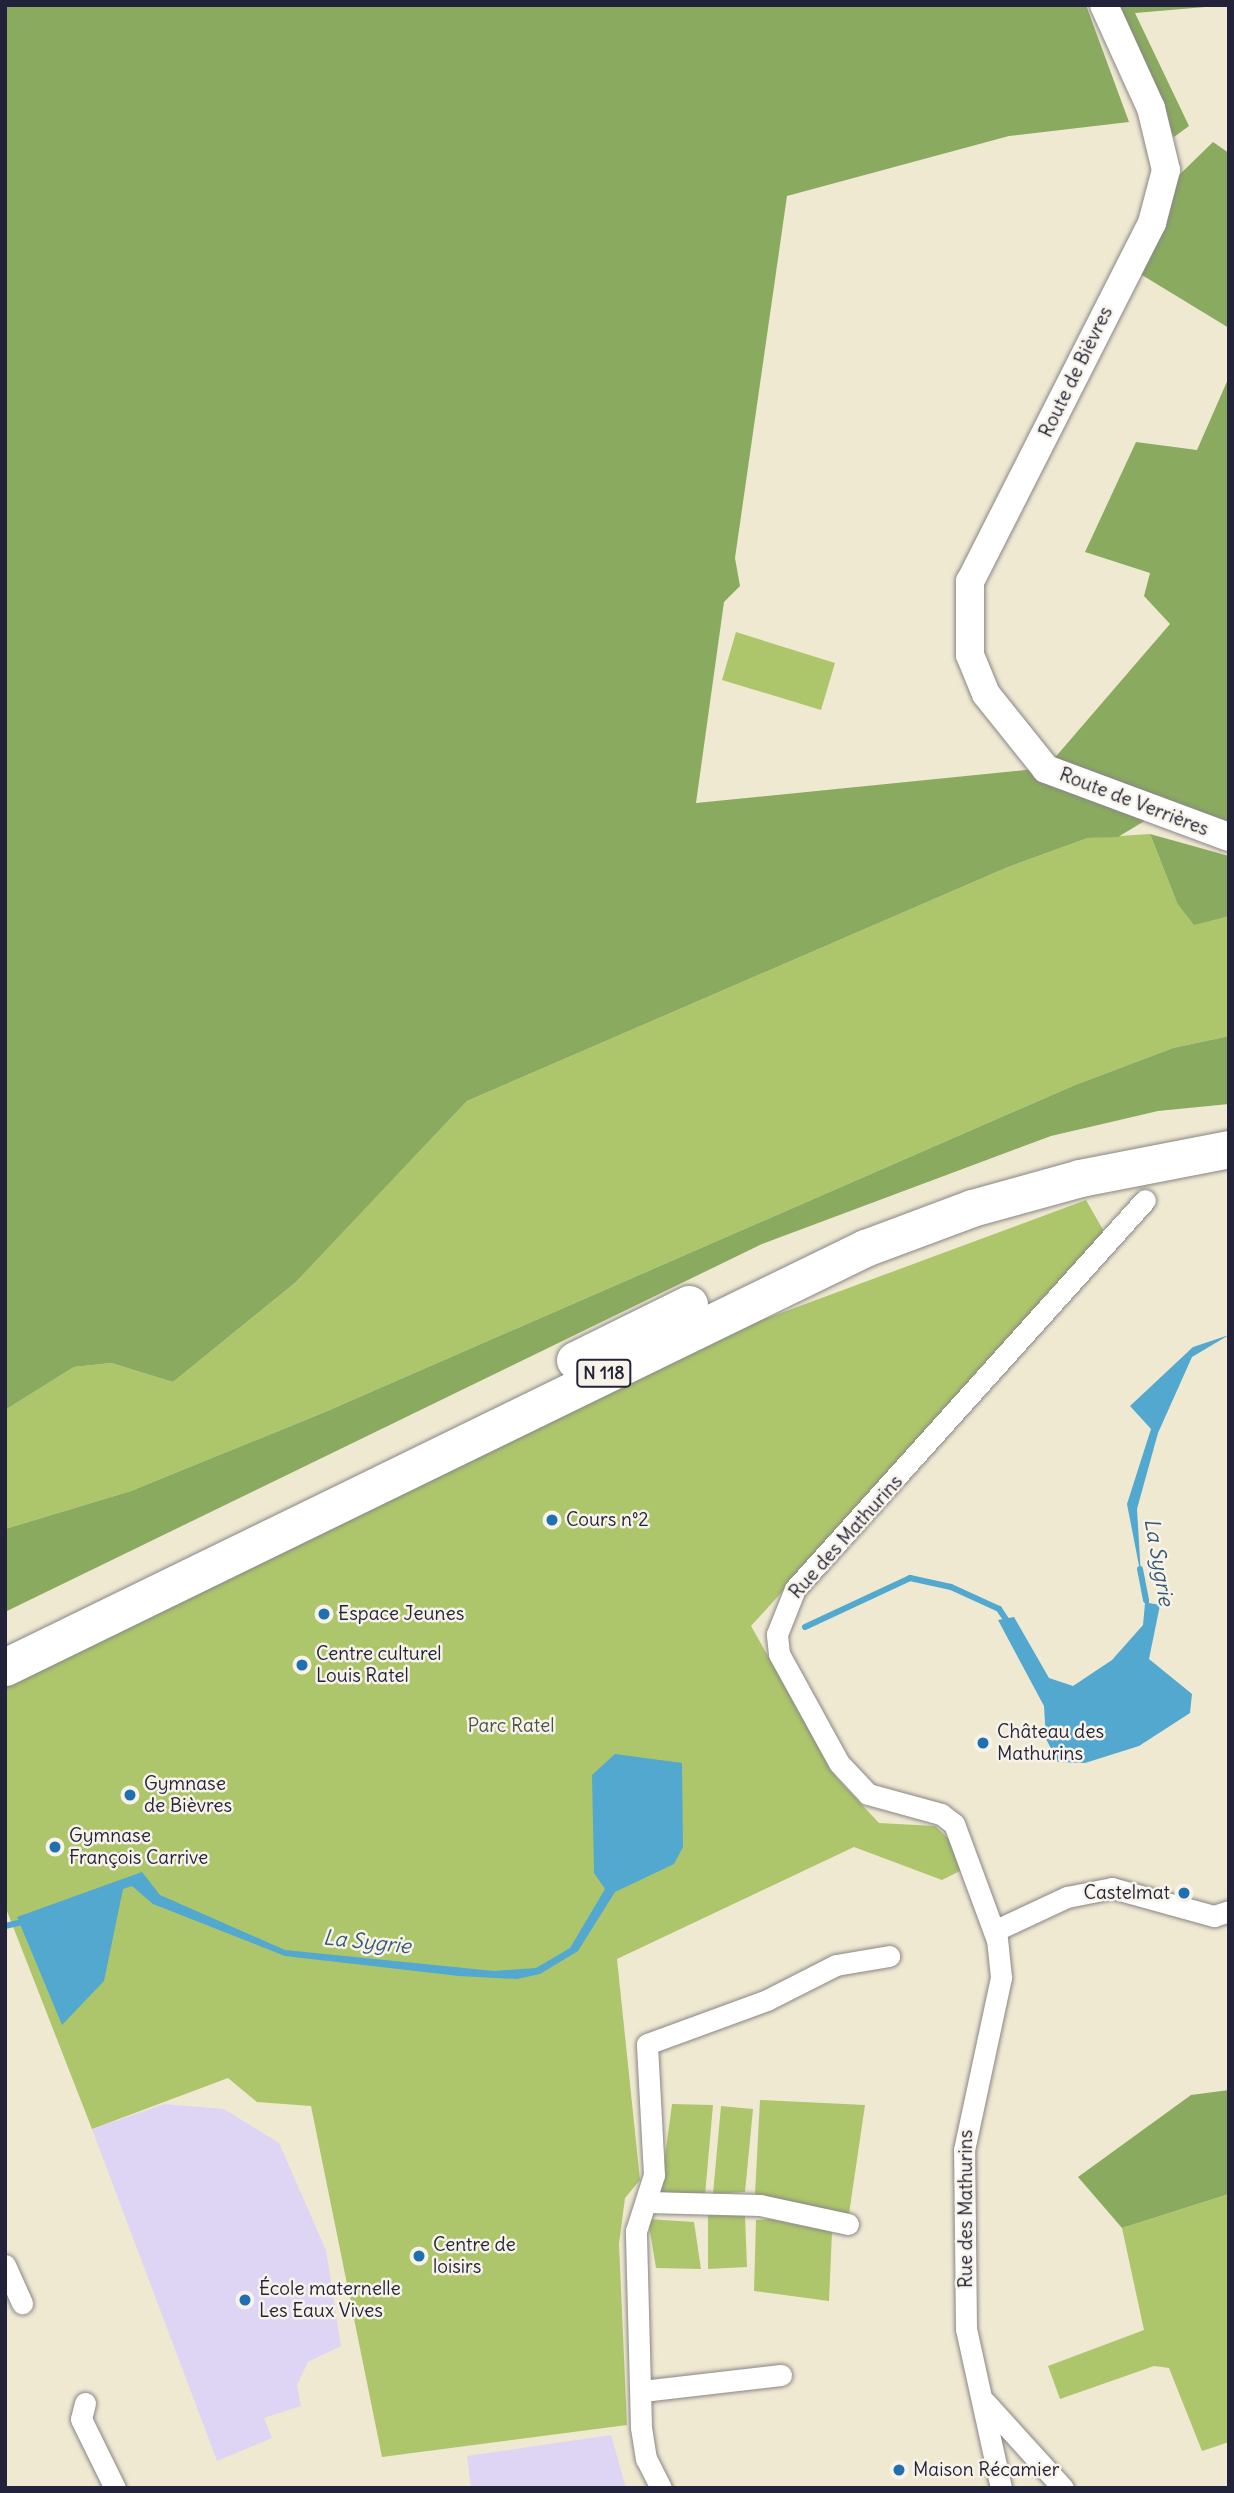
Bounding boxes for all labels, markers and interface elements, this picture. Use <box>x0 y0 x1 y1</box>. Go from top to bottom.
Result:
street label: Route de Bièvres <box>1034 303 1118 441</box>
street label: Route de Verrières <box>1056 763 1212 841</box>
road number: N 118 <box>576 1358 632 1388</box>
street label: Rue des Mathurins <box>785 1471 907 1603</box>
place label: Cours n°2 <box>566 1509 649 1531</box>
marker: Cours n°2 <box>544 1512 560 1528</box>
water label: La Sygrie <box>1139 1516 1179 1608</box>
place label: Espace Jeunes <box>338 1603 464 1625</box>
marker: Espace Jeunes <box>316 1606 332 1622</box>
place label: Centre culturel Louis Ratel <box>316 1643 442 1687</box>
marker: Centre culturel Louis Ratel <box>294 1657 310 1673</box>
park label: Parc Ratel <box>467 1715 555 1737</box>
place label: Château des Mathurins <box>997 1721 1104 1765</box>
marker: Château des Mathurins <box>975 1735 991 1751</box>
place label: Gymnase de Bièvres <box>144 1773 232 1817</box>
marker: Gymnase de Bièvres <box>122 1787 138 1803</box>
place label: Gymnase François Carrive <box>69 1825 208 1869</box>
marker: Gymnase François Carrive <box>47 1839 63 1855</box>
place label: Castelmat <box>1084 1882 1170 1904</box>
marker: Castelmat <box>1176 1885 1192 1901</box>
water label: La Sygrie <box>322 1925 412 1959</box>
street label: Rue des Mathurins <box>955 2130 977 2288</box>
place label: Centre de loisirs <box>433 2234 516 2278</box>
marker: Centre de loisirs <box>411 2248 427 2264</box>
place label: École maternelle Les Eaux Vives <box>259 2278 401 2322</box>
marker: École maternelle Les Eaux Vives <box>237 2292 253 2308</box>
place label: Maison Récamier <box>913 2459 1059 2481</box>
marker: Maison Récamier <box>891 2462 907 2478</box>

